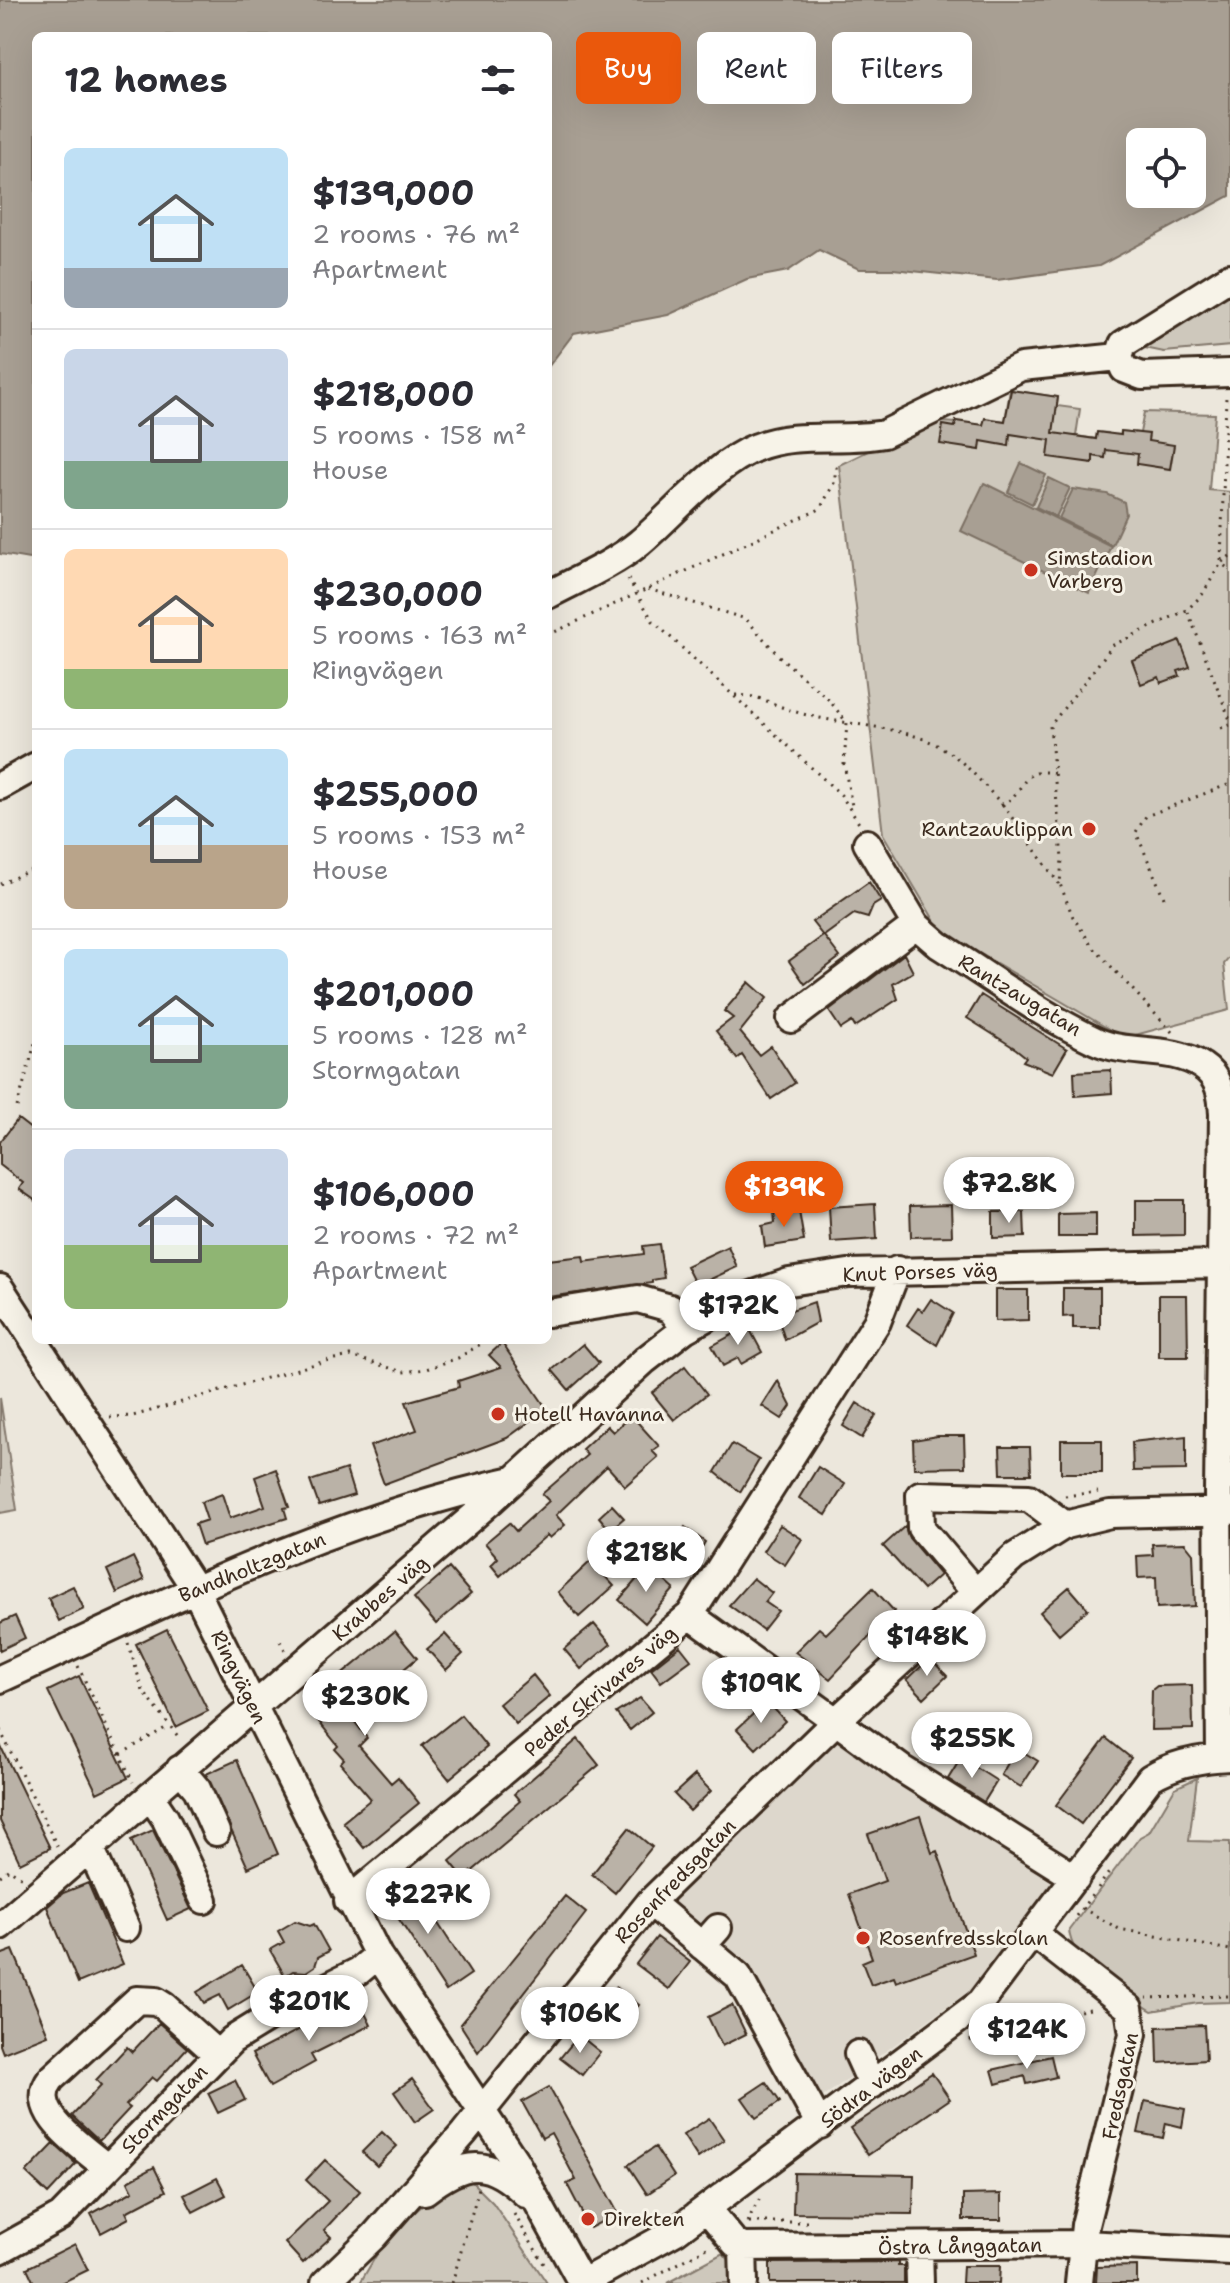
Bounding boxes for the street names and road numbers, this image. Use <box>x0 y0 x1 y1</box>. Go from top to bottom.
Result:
street label: Rantzaugatan <box>954 948 1086 1042</box>
street label: Knut Porses väg <box>842 1256 998 1288</box>
street label: Bandholtzgatan <box>175 1526 329 1608</box>
street label: Krabbes väg <box>327 1549 433 1647</box>
street label: Peder Skrivares väg <box>518 1619 682 1763</box>
street label: Ringvägen <box>205 1626 273 1728</box>
street label: Rosenfredsgatan <box>609 1813 741 1949</box>
street label: Fredsgatan <box>1096 2030 1144 2142</box>
street label: Södra vägen <box>815 2040 927 2134</box>
street label: Stormgatan <box>115 2059 213 2159</box>
street label: Östra Långgatan <box>878 2232 1042 2260</box>

